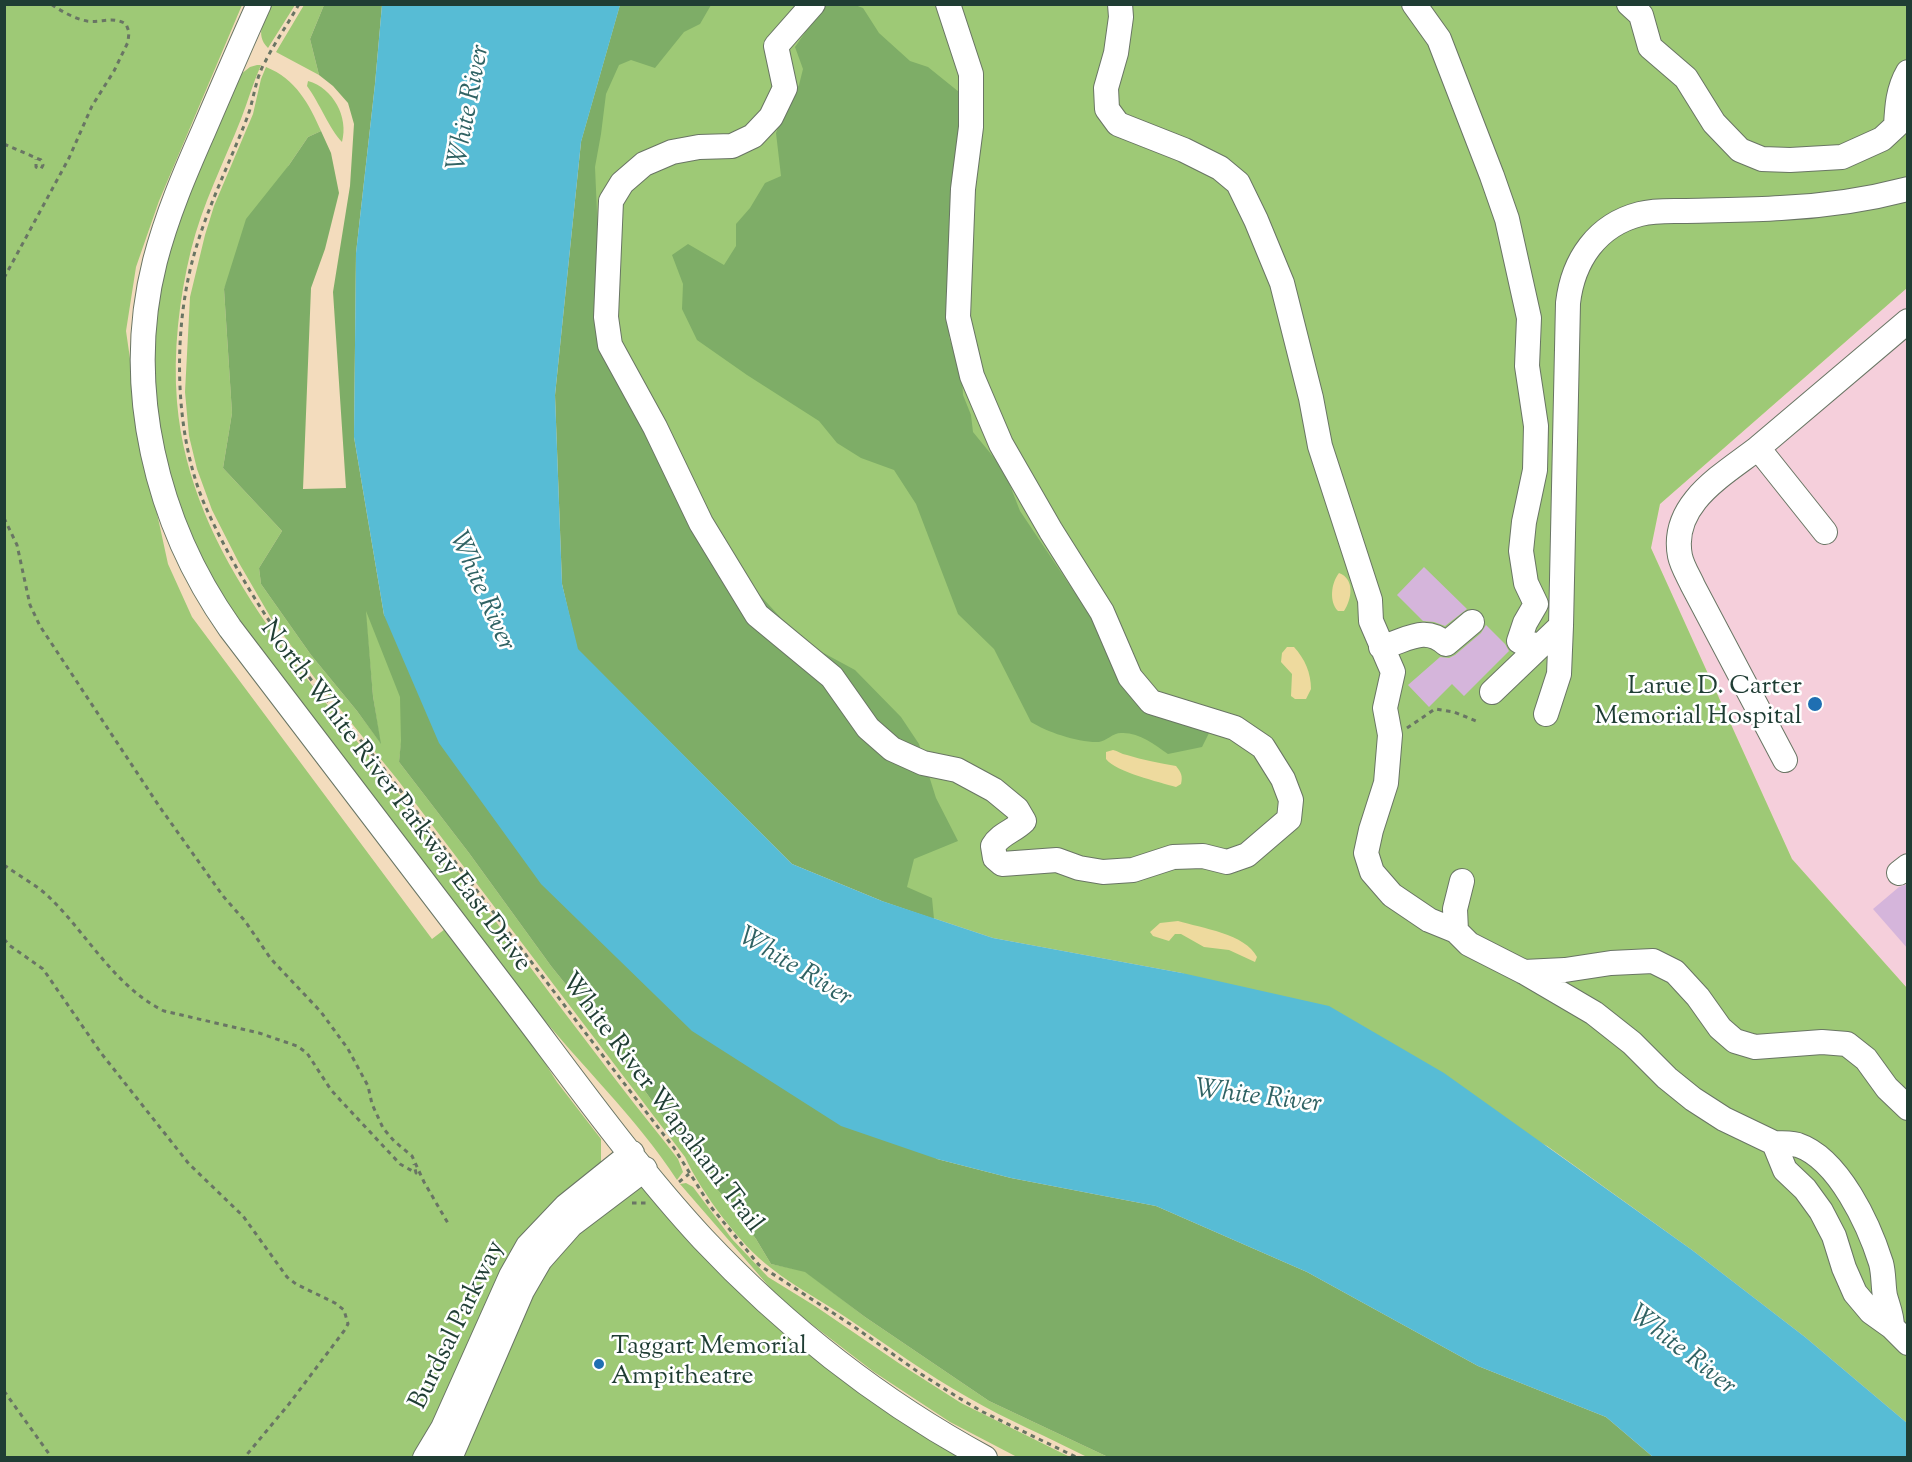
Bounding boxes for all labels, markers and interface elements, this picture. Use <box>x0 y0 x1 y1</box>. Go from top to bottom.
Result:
water label: White River <box>443 42 499 174</box>
water label: White River <box>439 527 521 657</box>
street label: North White River Parkway East Drive <box>252 615 536 979</box>
place label: Larue D. Carter Memorial Hospital <box>1594 673 1802 734</box>
marker: Larue D. Carter Memorial Hospital <box>1806 695 1824 713</box>
water label: White River <box>731 922 857 1016</box>
street label: White River Wapahani Trail <box>552 968 768 1240</box>
water label: White River <box>1193 1075 1323 1123</box>
street label: Burdsal Parkway <box>405 1236 513 1416</box>
water label: White River <box>1621 1300 1741 1404</box>
place label: Taggart Memorial Ampitheatre <box>611 1333 807 1394</box>
marker: Taggart Memorial Ampitheatre <box>592 1357 606 1371</box>

